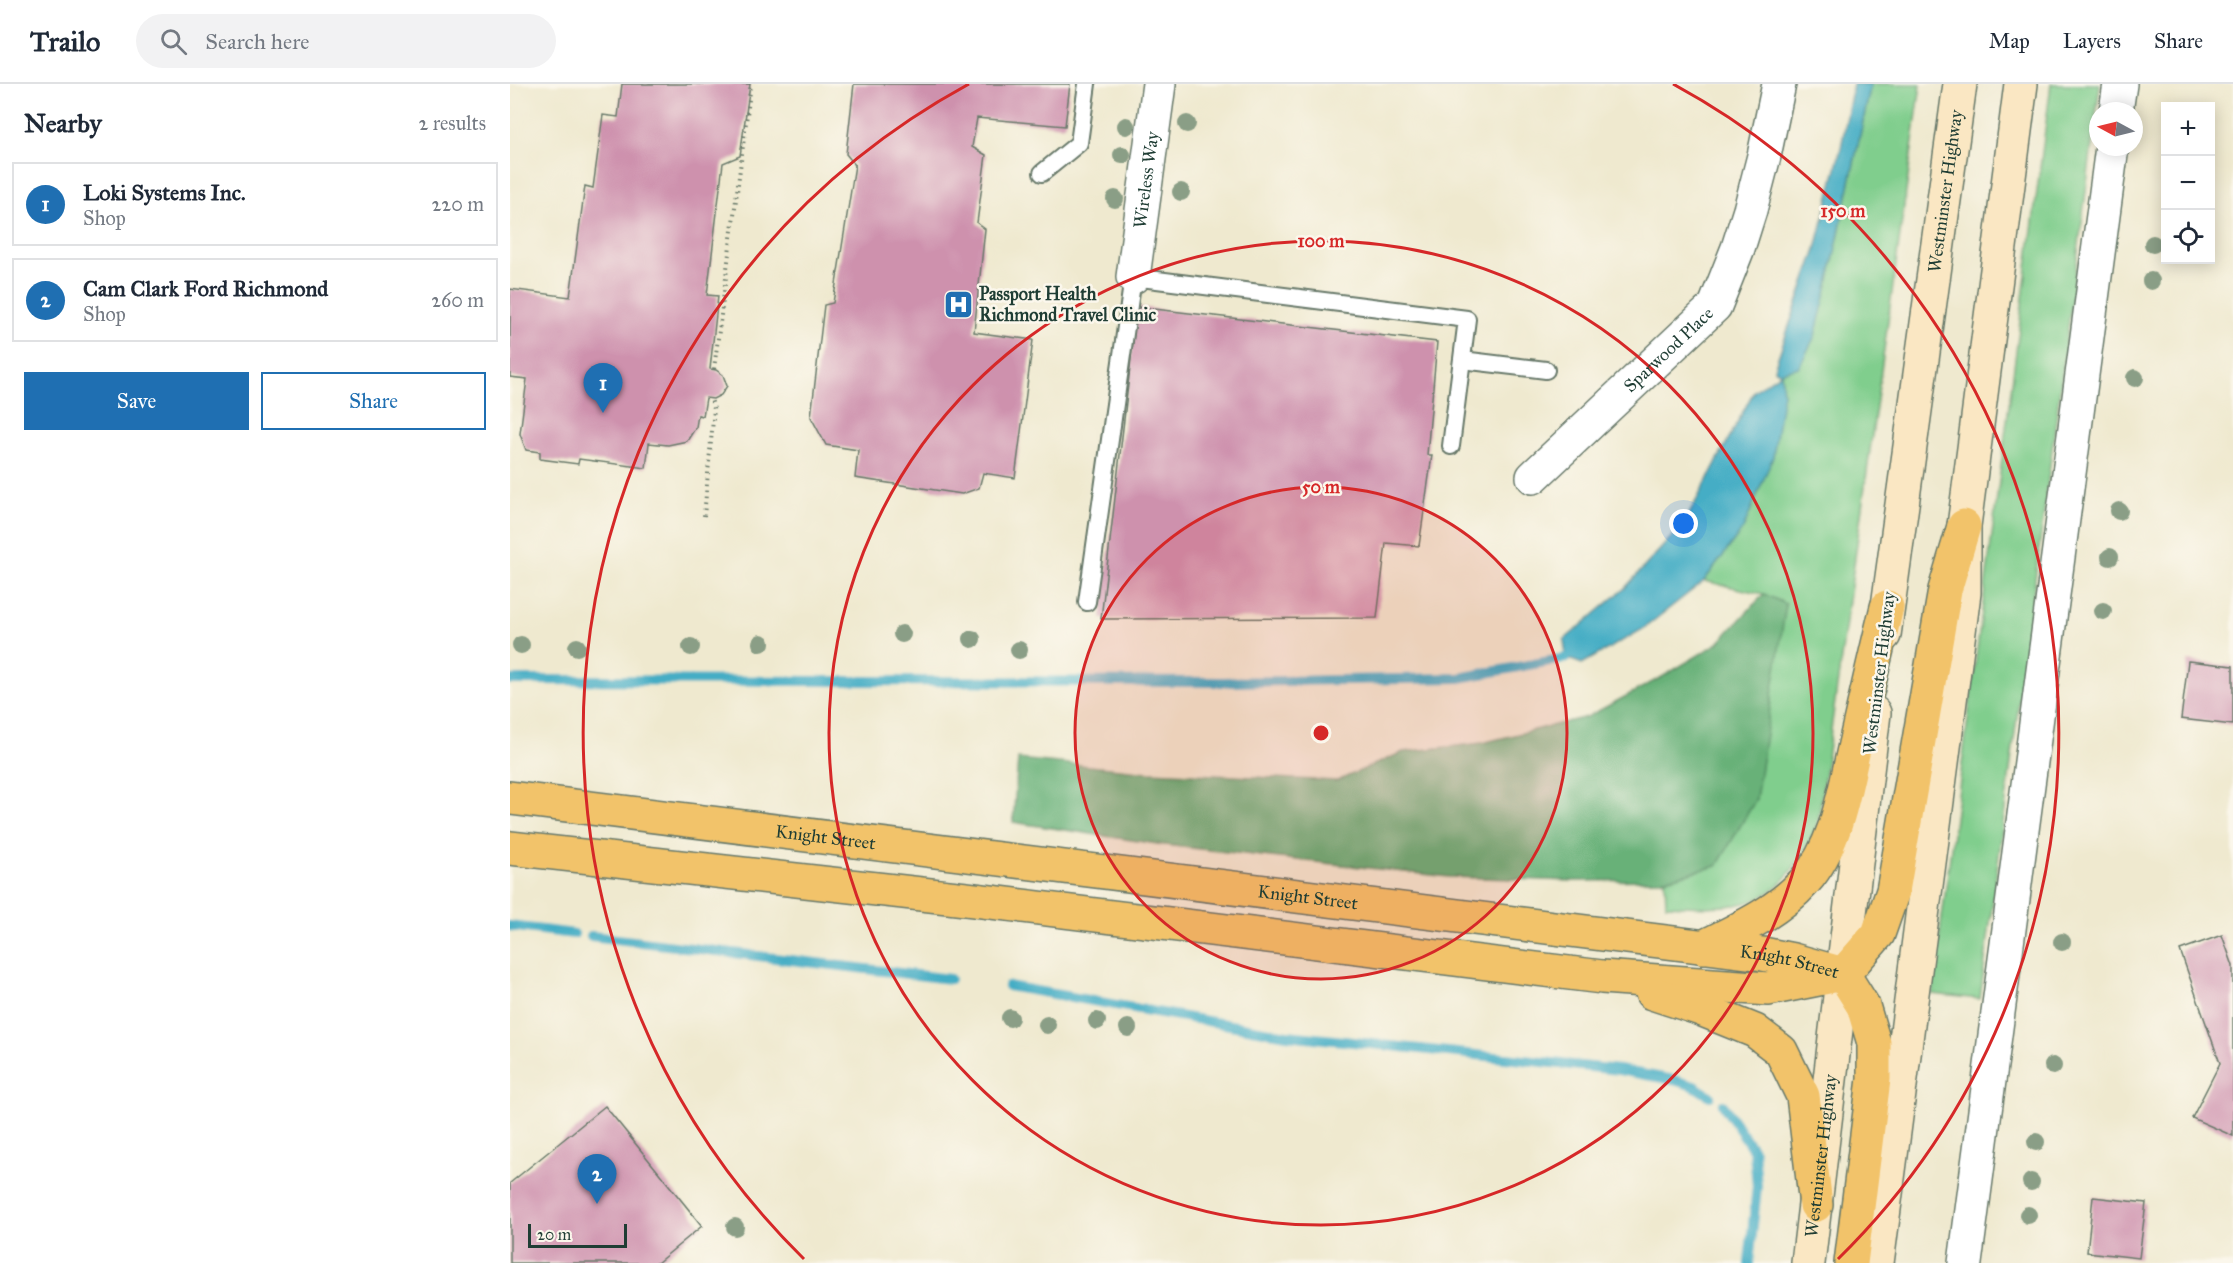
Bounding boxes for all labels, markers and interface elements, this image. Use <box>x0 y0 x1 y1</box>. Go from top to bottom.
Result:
search box <box>136 14 556 68</box>
text: Trailo <box>30 24 100 59</box>
icon: search <box>157 25 190 58</box>
text: Search here <box>205 28 309 55</box>
text: Map <box>1989 28 2030 54</box>
text: Layers <box>2063 28 2121 54</box>
text: Share <box>2154 28 2203 54</box>
north arrow <box>2089 102 2143 156</box>
map controls <box>2161 102 2215 264</box>
button: + <box>2161 102 2215 156</box>
text: Nearby <box>24 107 102 139</box>
street label: Westminster Highway <box>1923 108 1967 274</box>
text: 2 results <box>418 111 486 135</box>
street label: Wireless Way <box>1129 129 1164 230</box>
button: − <box>2161 156 2215 210</box>
text: Loki Systems Inc. <box>83 179 246 206</box>
text: 1 <box>42 192 49 216</box>
text: 220 m <box>432 192 484 216</box>
text: 150 m <box>1821 200 1866 222</box>
text: Shop <box>83 206 126 230</box>
button: locate <box>2161 210 2215 264</box>
text: 100 m <box>1298 230 1345 252</box>
text: Cam Clark Ford Richmond <box>83 275 328 302</box>
place label: Passport Health Richmond Travel Clinic <box>979 283 1157 326</box>
text: 2 <box>41 288 50 312</box>
text: 260 m <box>431 288 484 312</box>
hospital icon: Passport Health Richmond Travel Clinic <box>942 288 974 320</box>
text: Shop <box>83 302 126 326</box>
street label: Sparwood Place <box>1619 302 1718 397</box>
pin: 1 <box>584 364 622 413</box>
button: Save <box>24 372 249 430</box>
button: Share <box>261 372 486 430</box>
text: 50 m <box>1302 476 1341 498</box>
your location <box>1669 509 1698 538</box>
street label: Westminster Highway <box>1858 590 1901 756</box>
centre of rings <box>1311 723 1331 743</box>
street label: Knight Street <box>774 820 878 855</box>
street label: Knight Street <box>1256 880 1360 915</box>
street label: Knight Street <box>1739 940 1842 983</box>
street label: Westminster Highway <box>1800 1072 1842 1239</box>
pin: 2 <box>578 1154 616 1204</box>
scale bar <box>528 1221 627 1248</box>
text: 20 m <box>537 1225 571 1244</box>

